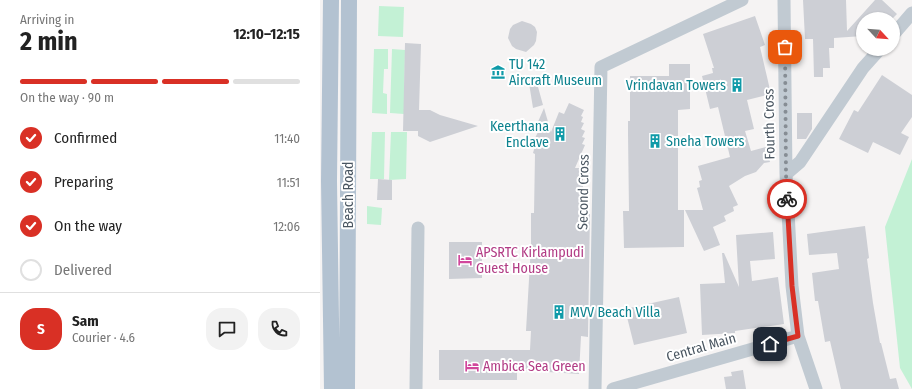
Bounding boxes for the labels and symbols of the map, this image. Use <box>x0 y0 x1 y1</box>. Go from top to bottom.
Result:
north arrow <box>856 12 900 56</box>
pin <box>768 30 802 64</box>
place label: TU 142 Aircraft Museum <box>509 56 602 89</box>
museum icon: TU 142 Aircraft Museum <box>490 64 506 80</box>
place label: Vrindavan Towers <box>626 77 726 94</box>
building icon: Vrindavan Towers <box>729 77 745 93</box>
street label: Fourth Cross <box>760 88 779 160</box>
place label: Keerthana Enclave <box>490 118 549 151</box>
building icon: Keerthana Enclave <box>552 126 568 142</box>
building icon: Sneha Towers <box>647 133 663 149</box>
place label: Sneha Towers <box>666 133 745 150</box>
street label: Second Cross <box>574 154 593 230</box>
street label: Beach Road <box>340 162 357 229</box>
courier <box>767 179 807 219</box>
place label: APSRTC Kirlampudi Guest House <box>476 244 584 277</box>
hotel icon: APSRTC Kirlampudi Guest House <box>457 252 473 268</box>
building icon: MVV Beach Villa <box>551 304 567 320</box>
place label: MVV Beach Villa <box>570 304 660 321</box>
pin <box>753 327 787 361</box>
street label: Central Main <box>664 329 738 366</box>
hotel icon: Ambica Sea Green <box>464 358 480 374</box>
place label: Ambica Sea Green <box>483 358 586 375</box>

